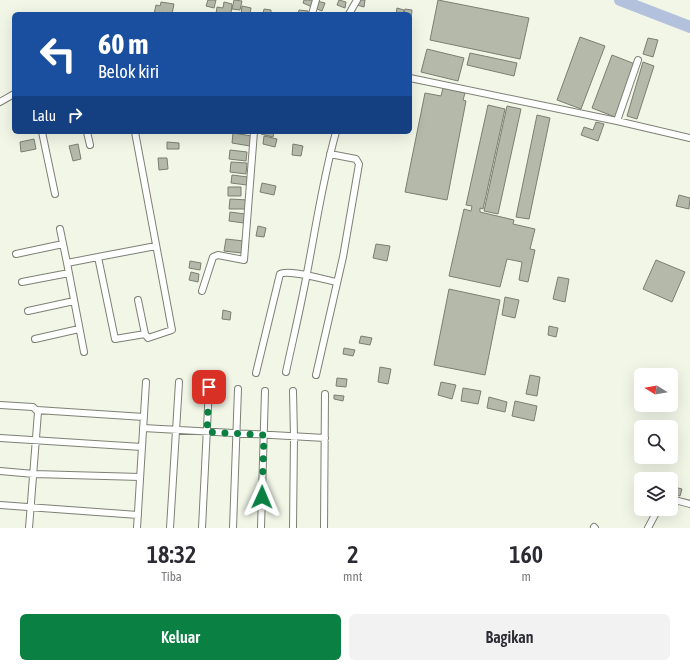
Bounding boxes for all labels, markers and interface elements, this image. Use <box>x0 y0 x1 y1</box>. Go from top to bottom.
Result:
icon: left <box>32 28 84 80</box>
text: 60 m <box>98 28 148 60</box>
text: Belok kiri <box>98 61 159 82</box>
icon: right <box>64 104 86 126</box>
text: Lalu <box>32 107 56 124</box>
north arrow <box>634 368 678 412</box>
map controls <box>634 368 678 516</box>
pin <box>192 370 226 404</box>
icon: arrive <box>198 376 220 398</box>
button: search <box>634 420 678 464</box>
button: layers <box>634 472 678 516</box>
position arrow <box>241 476 283 518</box>
text: 18:32 <box>147 541 196 568</box>
text: 2 <box>347 541 358 568</box>
text: 160 <box>509 541 543 568</box>
text: Tiba <box>161 569 182 584</box>
text: mnt <box>343 569 362 584</box>
text: m <box>522 569 531 584</box>
button: Keluar <box>20 614 341 660</box>
button: Bagikan <box>349 614 670 660</box>

